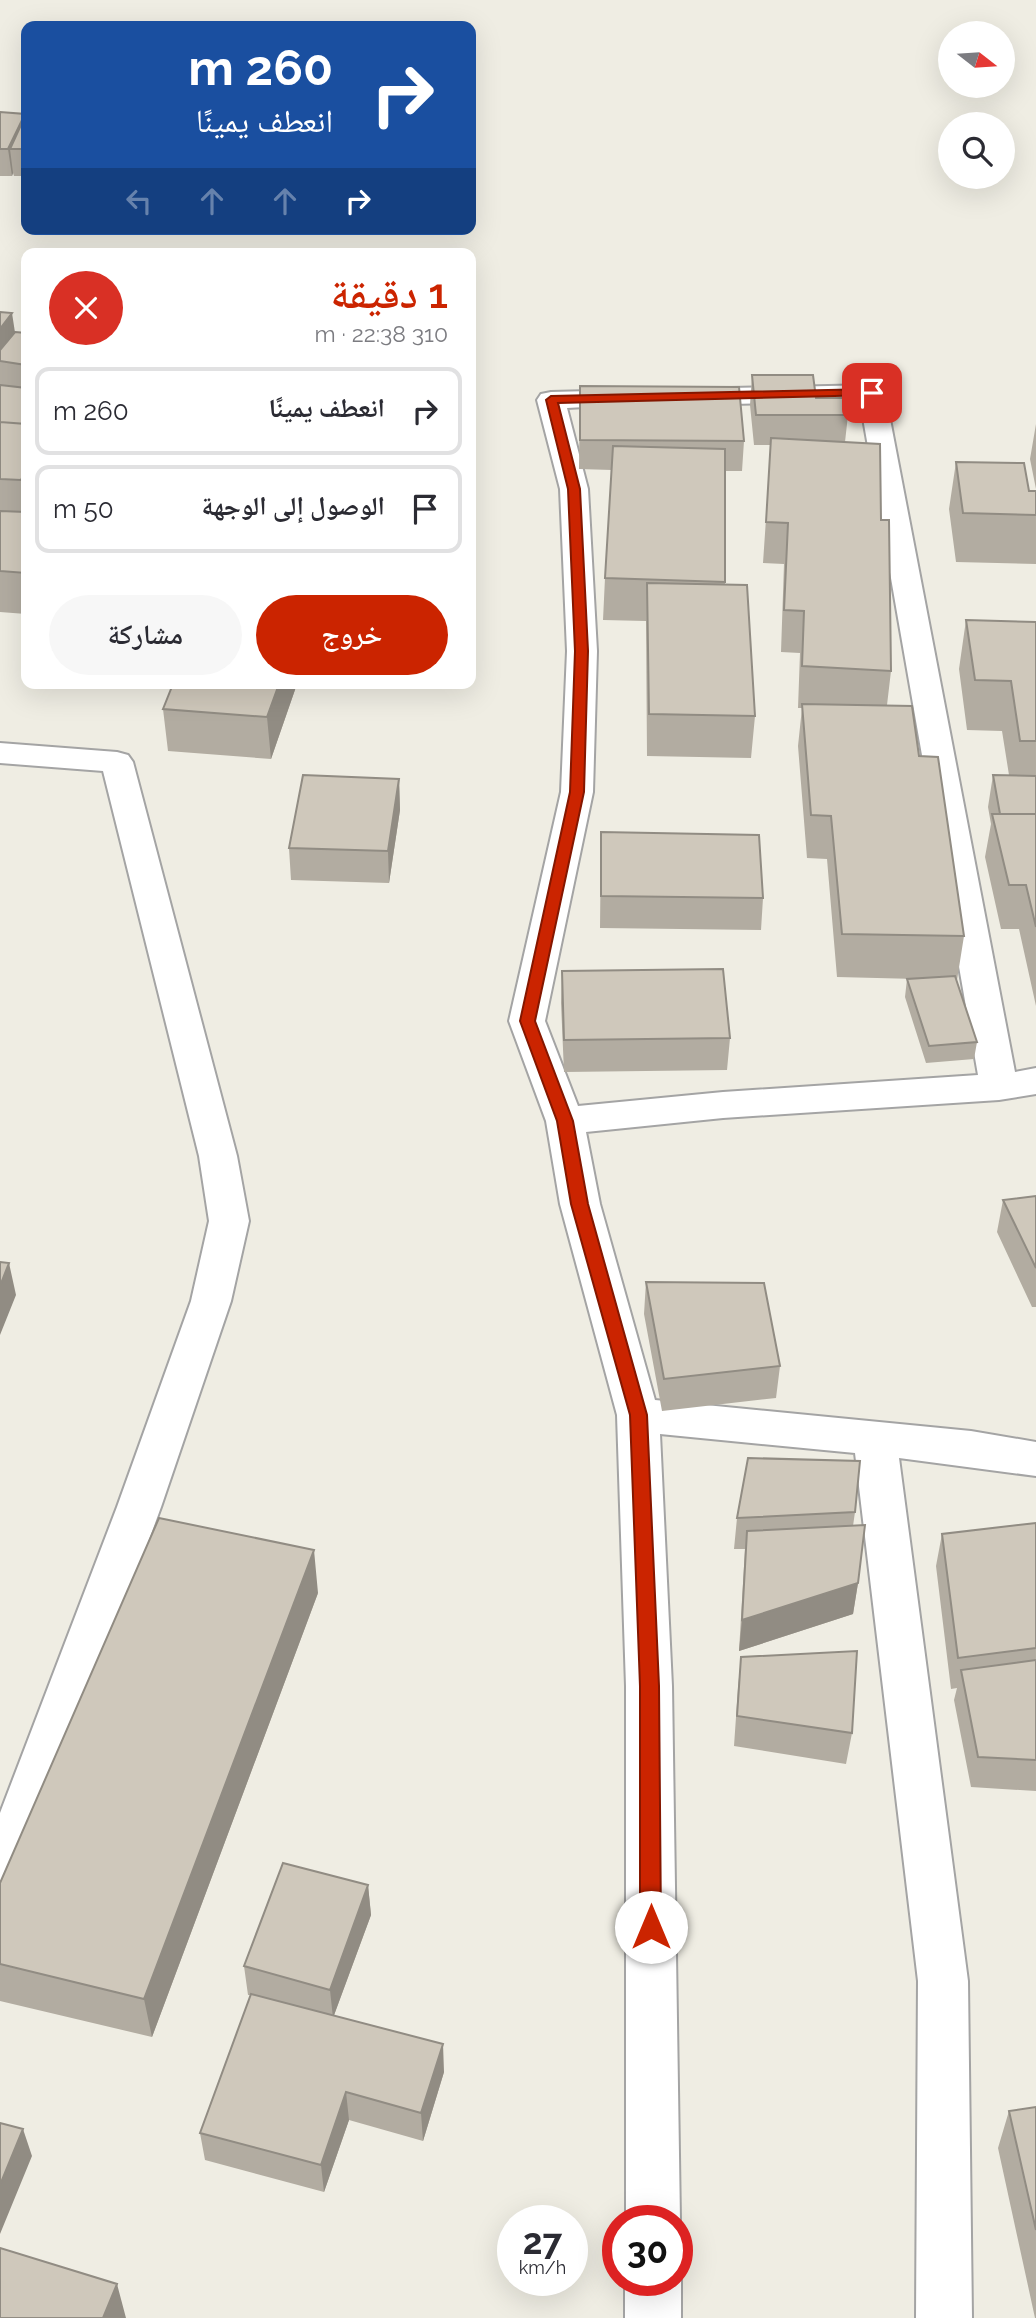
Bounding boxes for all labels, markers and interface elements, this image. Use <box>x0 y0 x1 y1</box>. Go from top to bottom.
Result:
north arrow <box>938 21 1015 98</box>
map controls <box>938 21 1015 189</box>
text: 260 m <box>188 39 333 96</box>
icon: right <box>357 49 448 140</box>
text: انعطف يمينًا <box>196 102 333 139</box>
button: search <box>938 112 1015 189</box>
icon: left <box>120 182 158 220</box>
icon: ahead <box>193 182 231 220</box>
icon: ahead <box>266 182 304 220</box>
icon: right <box>339 182 377 220</box>
text: 1 دقيقة <box>331 269 448 318</box>
button: close <box>49 271 123 345</box>
text: 310 m · 22:38 <box>314 320 448 347</box>
pin <box>842 363 902 423</box>
icon: arrive <box>853 374 891 412</box>
icon: right <box>406 392 444 430</box>
text: انعطف يمينًا <box>268 393 385 423</box>
text: 260 m <box>53 396 129 426</box>
icon: arrive <box>406 490 444 528</box>
text: الوصول إلى الوجهة <box>202 491 385 521</box>
text: 50 m <box>53 494 114 524</box>
button: مشاركة <box>49 595 242 675</box>
button: خروج <box>256 595 448 675</box>
position arrow <box>614 1890 688 1964</box>
speed limit sign: 30 <box>602 2205 693 2296</box>
text: 27 <box>523 2221 562 2262</box>
text: km/h <box>519 2257 566 2278</box>

